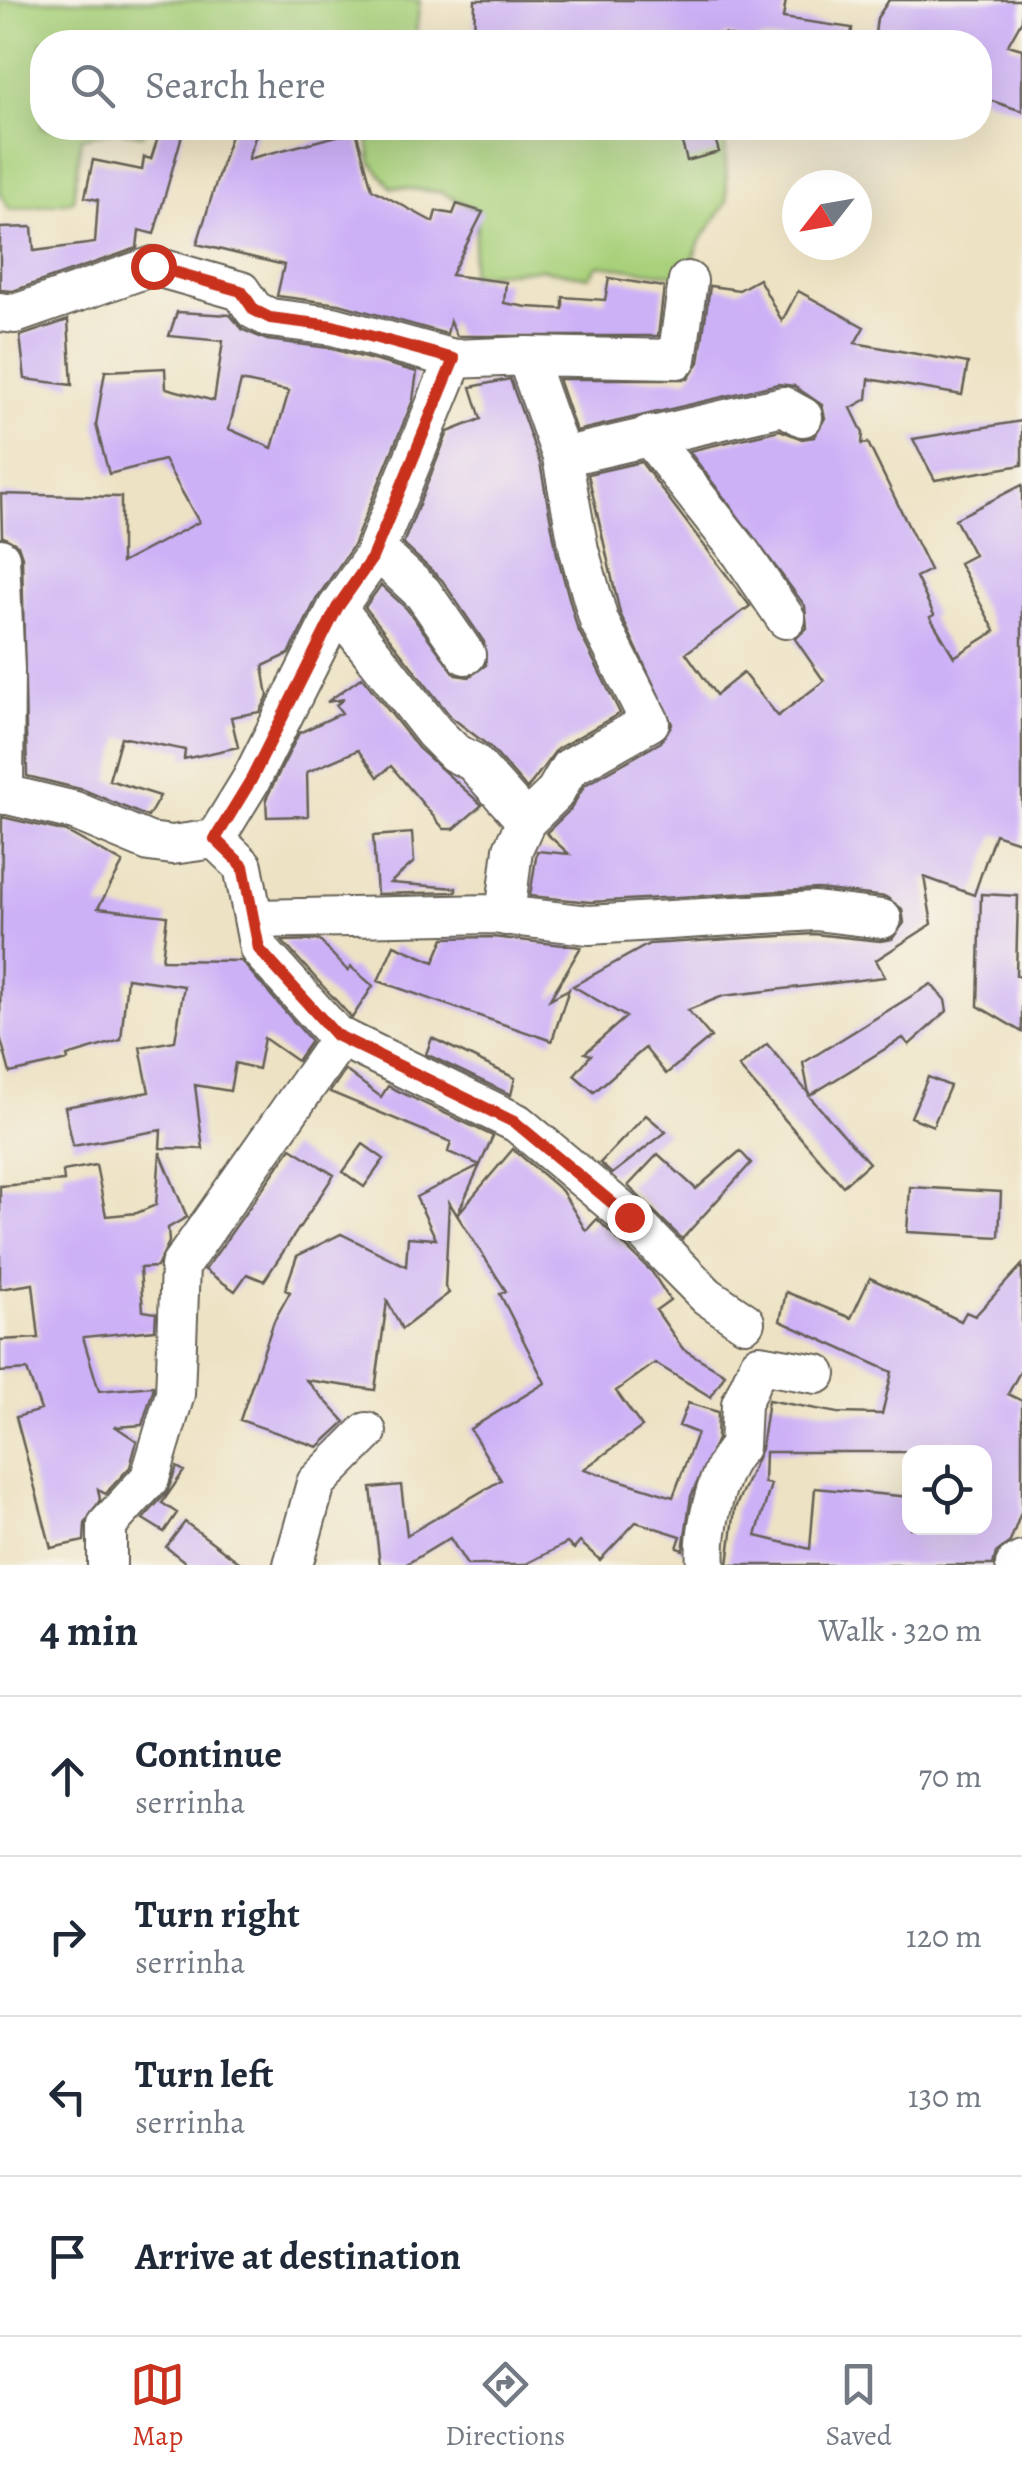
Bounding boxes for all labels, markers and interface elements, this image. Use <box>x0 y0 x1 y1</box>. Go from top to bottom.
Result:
search box <box>30 30 992 140</box>
icon: search <box>65 58 120 113</box>
text: Search here <box>145 59 326 111</box>
north arrow <box>782 170 872 260</box>
route start <box>131 244 177 290</box>
route end <box>607 1195 653 1241</box>
map controls <box>902 1445 992 1535</box>
button: locate <box>902 1445 992 1535</box>
text: 4 min <box>40 1602 138 1659</box>
text: Walk · 320 m <box>819 1608 982 1652</box>
text: Continue <box>135 1728 282 1780</box>
icon: ahead <box>40 1749 95 1804</box>
text: 70 m <box>919 1754 982 1798</box>
text: serrinha <box>135 1780 245 1824</box>
text: Turn right <box>135 1888 300 1940</box>
icon: right <box>40 1909 95 1964</box>
text: 120 m <box>906 1914 982 1958</box>
text: serrinha <box>135 1940 245 1984</box>
text: Turn left <box>135 2048 274 2100</box>
icon: left <box>40 2069 95 2124</box>
text: 130 m <box>908 2074 982 2118</box>
text: serrinha <box>135 2100 245 2144</box>
icon: arrive <box>40 2229 95 2284</box>
text: Arrive at destination <box>135 2230 461 2282</box>
tab: Map <box>130 2357 185 2455</box>
tab: Directions <box>445 2357 565 2455</box>
tab: Saved <box>826 2357 892 2455</box>

